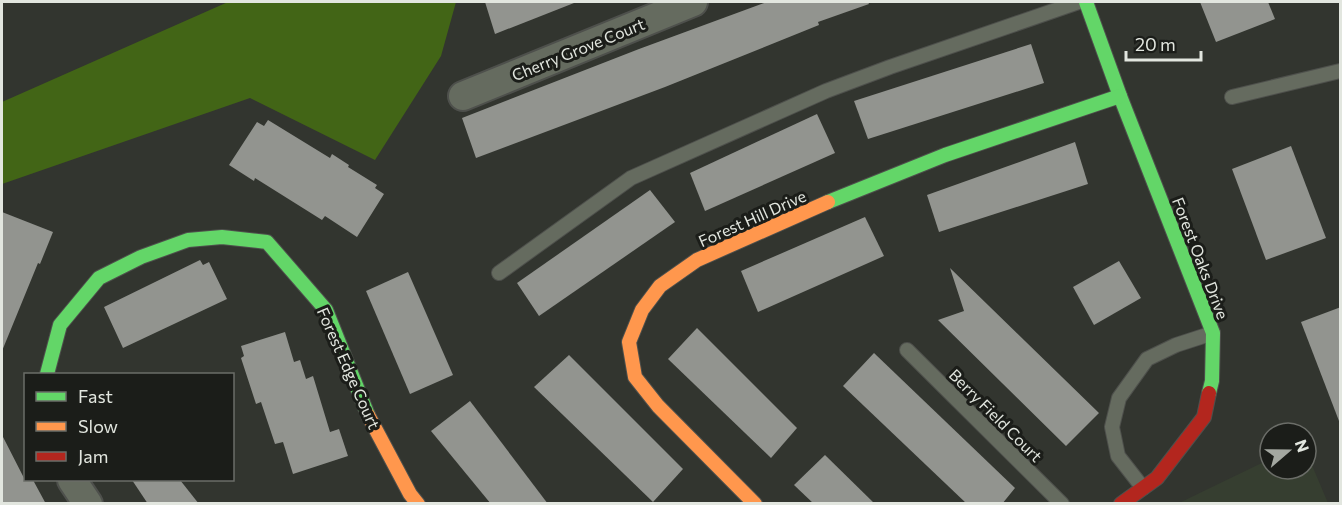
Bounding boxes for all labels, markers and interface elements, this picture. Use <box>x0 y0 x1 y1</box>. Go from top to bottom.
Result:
street label: Cherry Grove Court <box>509 13 648 84</box>
scale bar <box>1126 24 1201 62</box>
text: 20 m <box>1135 33 1176 55</box>
street label: Forest Hill Drive <box>695 186 809 250</box>
street label: Forest Oaks Drive <box>1169 194 1233 322</box>
street label: Forest Edge Court <box>314 304 384 432</box>
street label: Berry Field Court <box>946 365 1047 466</box>
legend <box>24 373 234 481</box>
text: Fast <box>78 385 113 407</box>
text: Slow <box>78 415 118 437</box>
north arrow <box>1258 421 1318 481</box>
text: N <box>1292 437 1314 455</box>
text: Jam <box>78 445 108 467</box>

